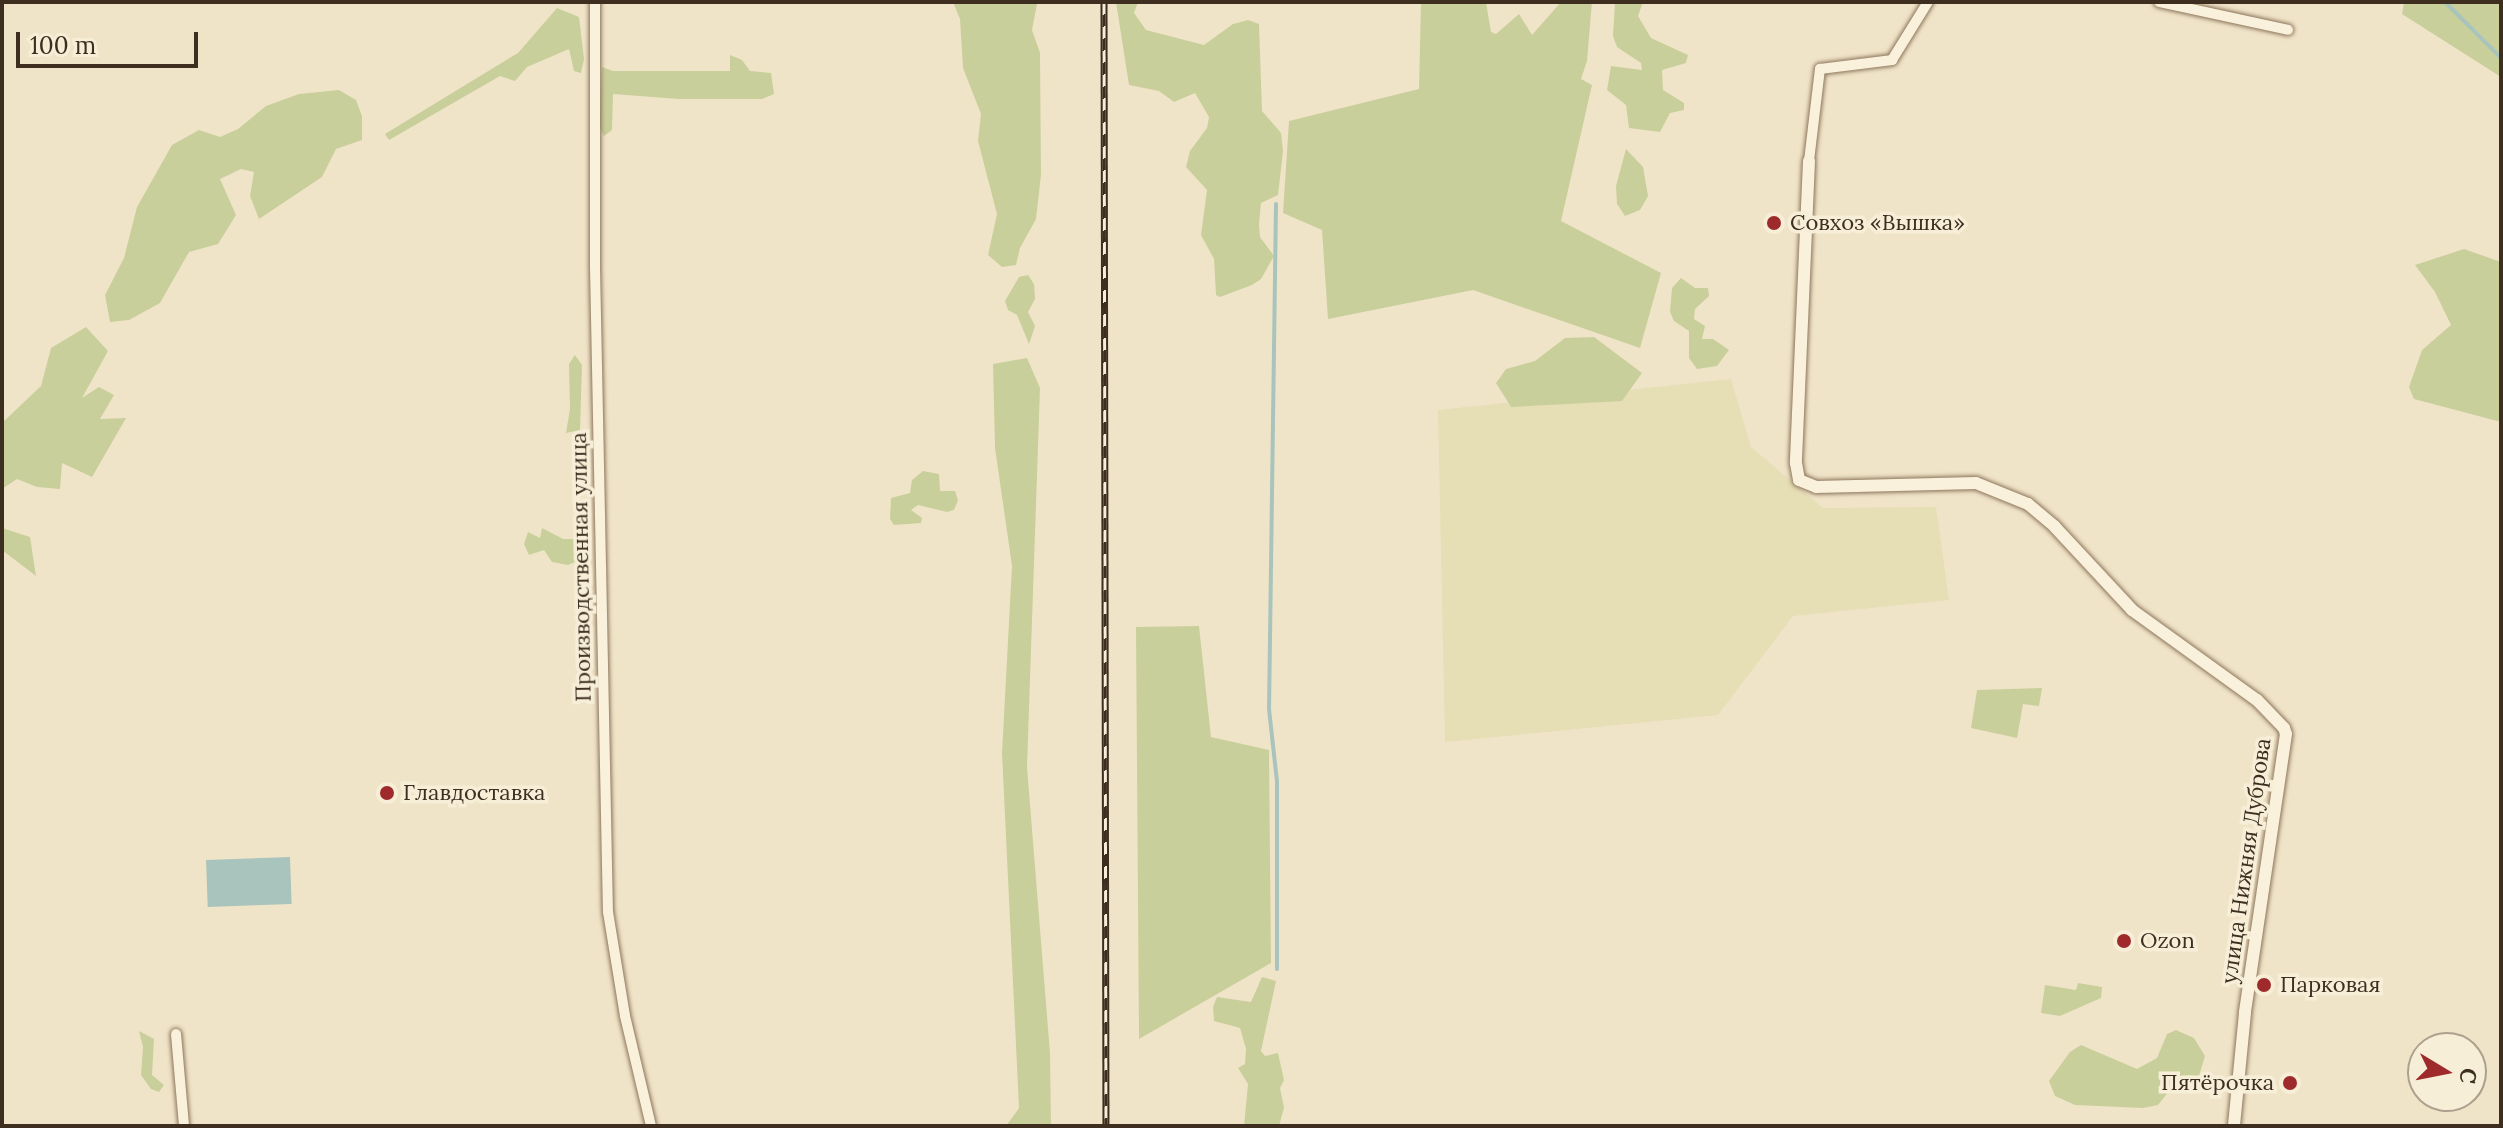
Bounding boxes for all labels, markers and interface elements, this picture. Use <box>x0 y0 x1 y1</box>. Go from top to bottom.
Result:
scale bar <box>20 16 202 66</box>
text: 100 m <box>30 30 96 61</box>
place label: Совхоз «Вышка» <box>1790 210 1965 236</box>
marker: Совхоз «Вышка» <box>1765 214 1783 232</box>
street label: Производственная улица <box>565 432 597 702</box>
street label: улица Нижняя Дуброва <box>2216 736 2276 986</box>
place label: Главдоставка <box>403 780 545 806</box>
marker: Главдоставка <box>378 784 396 802</box>
place label: Ozon <box>2140 928 2195 954</box>
marker: Ozon <box>2115 932 2133 950</box>
place label: Парковая <box>2280 972 2380 998</box>
marker: Парковая <box>2255 976 2273 994</box>
north arrow <box>2407 1032 2487 1112</box>
text: С <box>2454 1066 2484 1086</box>
place label: Пятёрочка <box>2161 1070 2274 1096</box>
marker: Пятёрочка <box>2281 1074 2299 1092</box>

